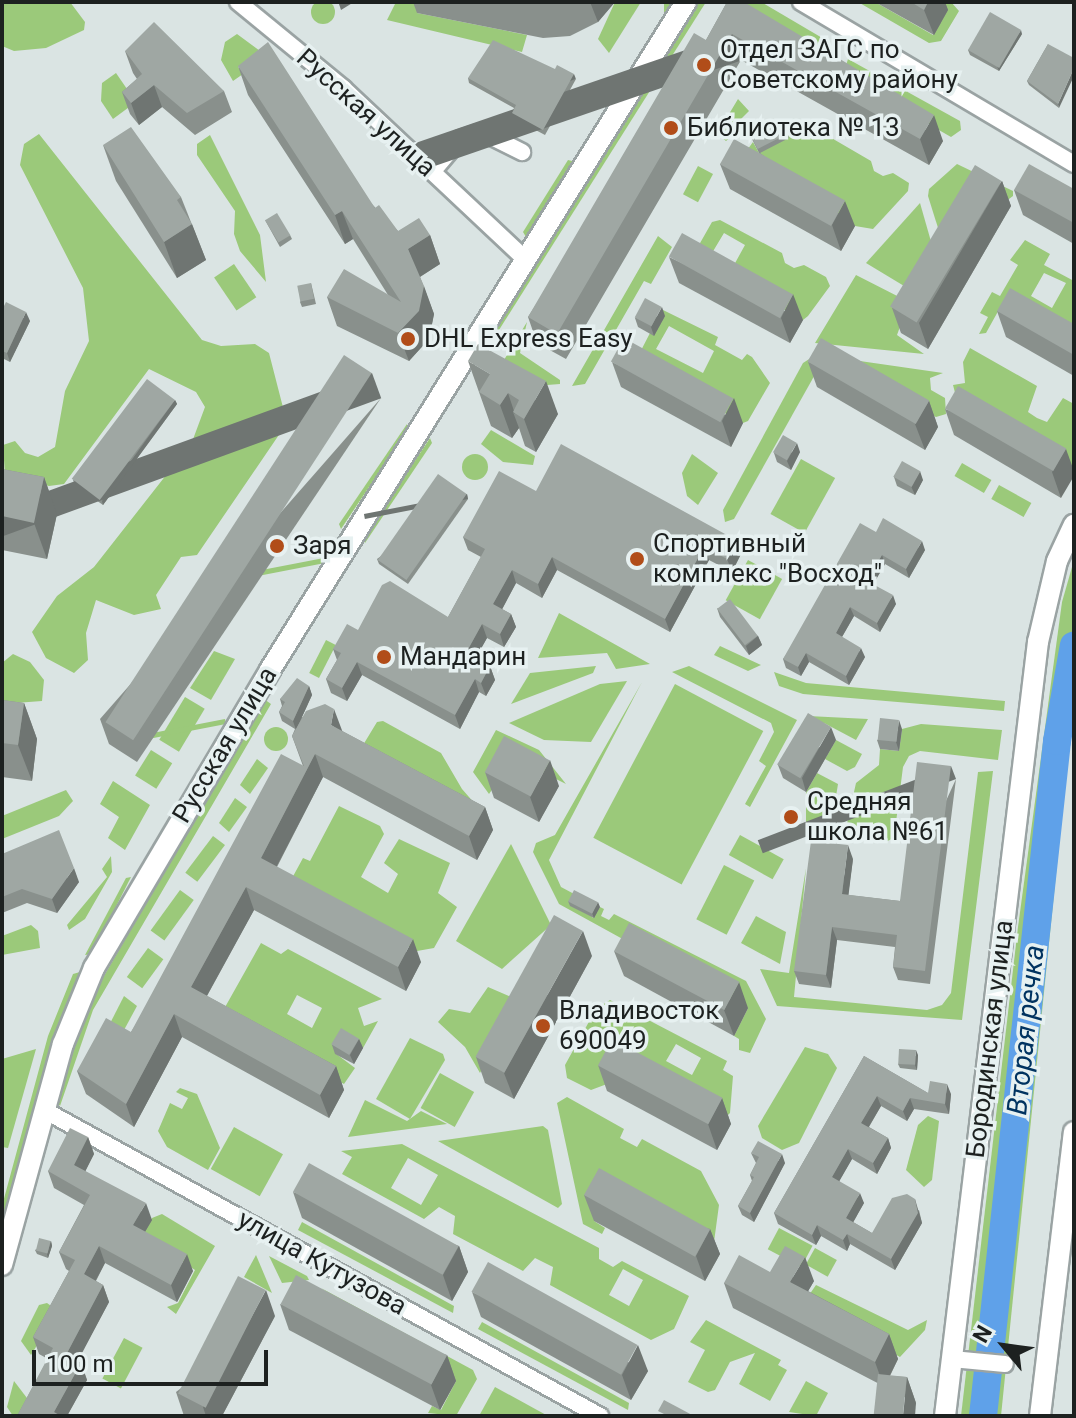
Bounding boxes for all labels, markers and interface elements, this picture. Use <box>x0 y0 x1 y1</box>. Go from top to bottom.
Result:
place label: Отдел ЗАГС по Советскому району <box>720 34 958 96</box>
street label: Русская улица <box>290 42 442 184</box>
marker: Отдел ЗАГС по Советскому району <box>695 56 713 74</box>
place label: Библиотека № 13 <box>687 112 900 144</box>
marker: Библиотека № 13 <box>662 119 680 137</box>
place label: DHL Express Easy <box>424 323 633 355</box>
marker: DHL Express Easy <box>399 330 417 348</box>
place label: Спортивный комплекс "Восход" <box>653 528 882 590</box>
place label: Заря <box>293 530 351 562</box>
marker: Заря <box>268 537 286 555</box>
marker: Спортивный комплекс "Восход" <box>628 550 646 568</box>
place label: Мандарин <box>400 641 526 673</box>
marker: Мандарин <box>375 648 393 666</box>
street label: Русская улица <box>166 661 284 829</box>
place label: Средняя школа №61 <box>807 786 948 848</box>
marker: Средняя школа №61 <box>782 808 800 826</box>
street label: Бородинская улица <box>960 918 1020 1160</box>
water label: Вторая речка <box>1000 943 1052 1117</box>
place label: Владивосток 690049 <box>559 995 719 1056</box>
marker: Владивосток 690049 <box>534 1017 552 1035</box>
street label: улица Кутузова <box>232 1204 412 1322</box>
north arrow <box>964 1306 1044 1386</box>
text: N <box>968 1321 997 1347</box>
scale bar <box>36 1334 272 1384</box>
text: 100 m <box>46 1350 113 1378</box>

